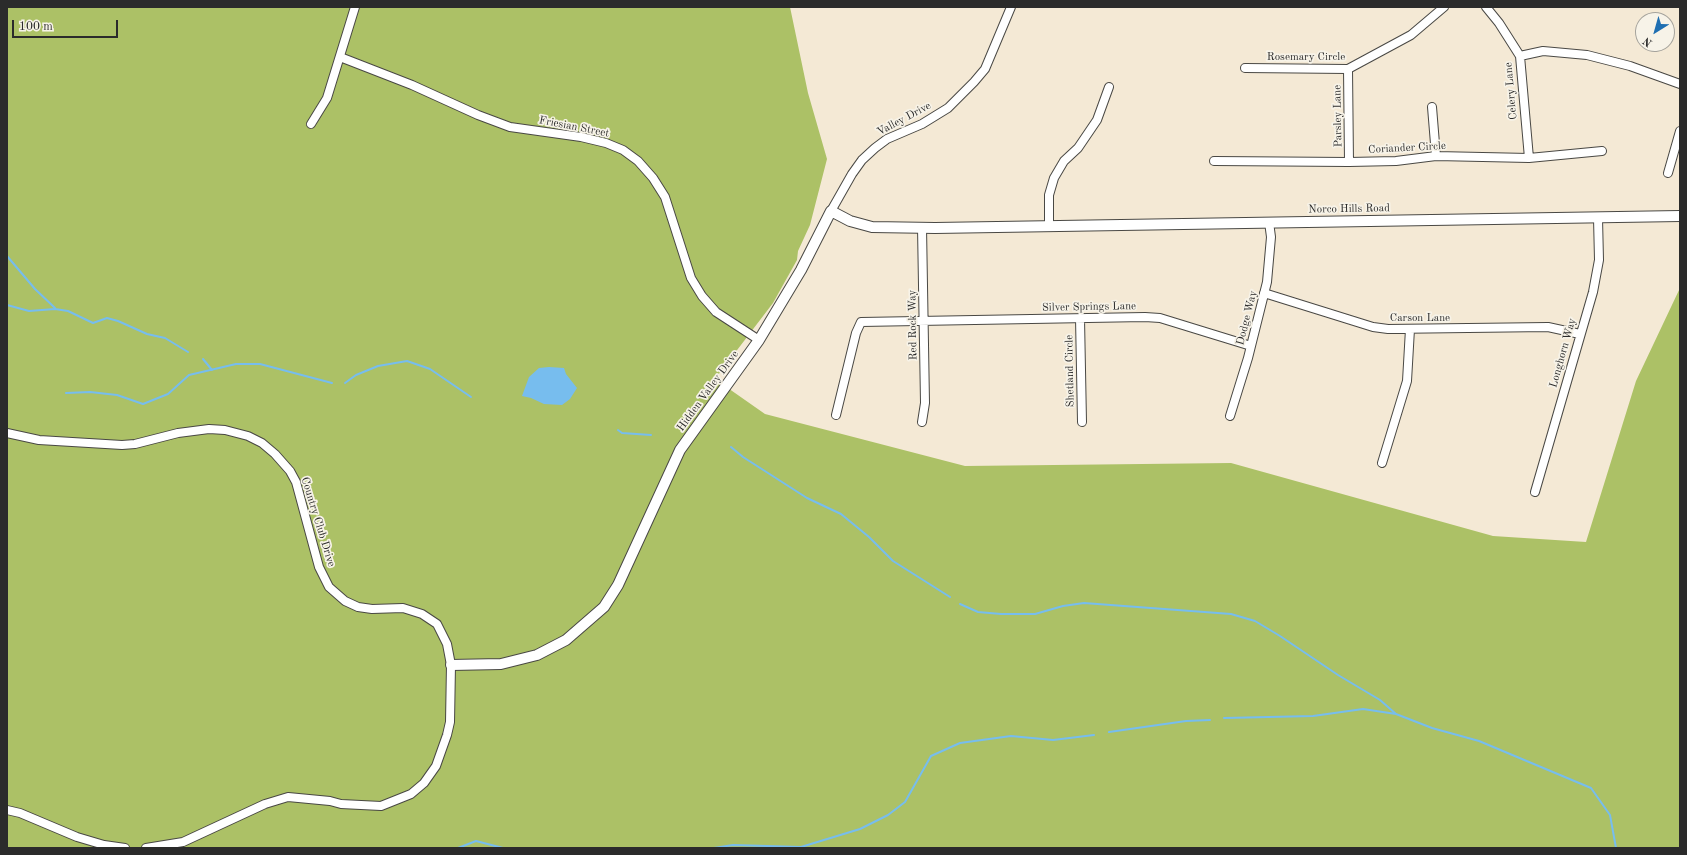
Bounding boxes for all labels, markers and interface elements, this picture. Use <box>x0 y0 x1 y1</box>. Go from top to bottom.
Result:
scale bar <box>14 12 120 38</box>
north arrow <box>1635 12 1675 52</box>
text: 100 m <box>19 21 53 33</box>
text: N <box>1641 34 1655 48</box>
street label: Rosemary Circle <box>1267 50 1345 64</box>
street label: Celery Lane <box>1502 62 1520 120</box>
street label: Parsley Lane <box>1331 85 1345 147</box>
street label: Valley Drive <box>875 99 933 139</box>
street label: Friesian Street <box>538 114 610 140</box>
street label: Coriander Circle <box>1368 139 1446 157</box>
street label: Norco Hills Road <box>1308 202 1390 216</box>
street label: Dodge Way <box>1234 289 1260 347</box>
street label: Red Rock Way <box>906 290 920 360</box>
street label: Silver Springs Lane <box>1042 300 1136 314</box>
street label: Carson Lane <box>1390 311 1450 325</box>
street label: Longhorn Way <box>1547 317 1579 389</box>
street label: Shetland Circle <box>1063 335 1077 407</box>
street label: Hidden Valley Drive <box>674 348 742 434</box>
street label: Country Club Drive <box>298 475 338 569</box>

